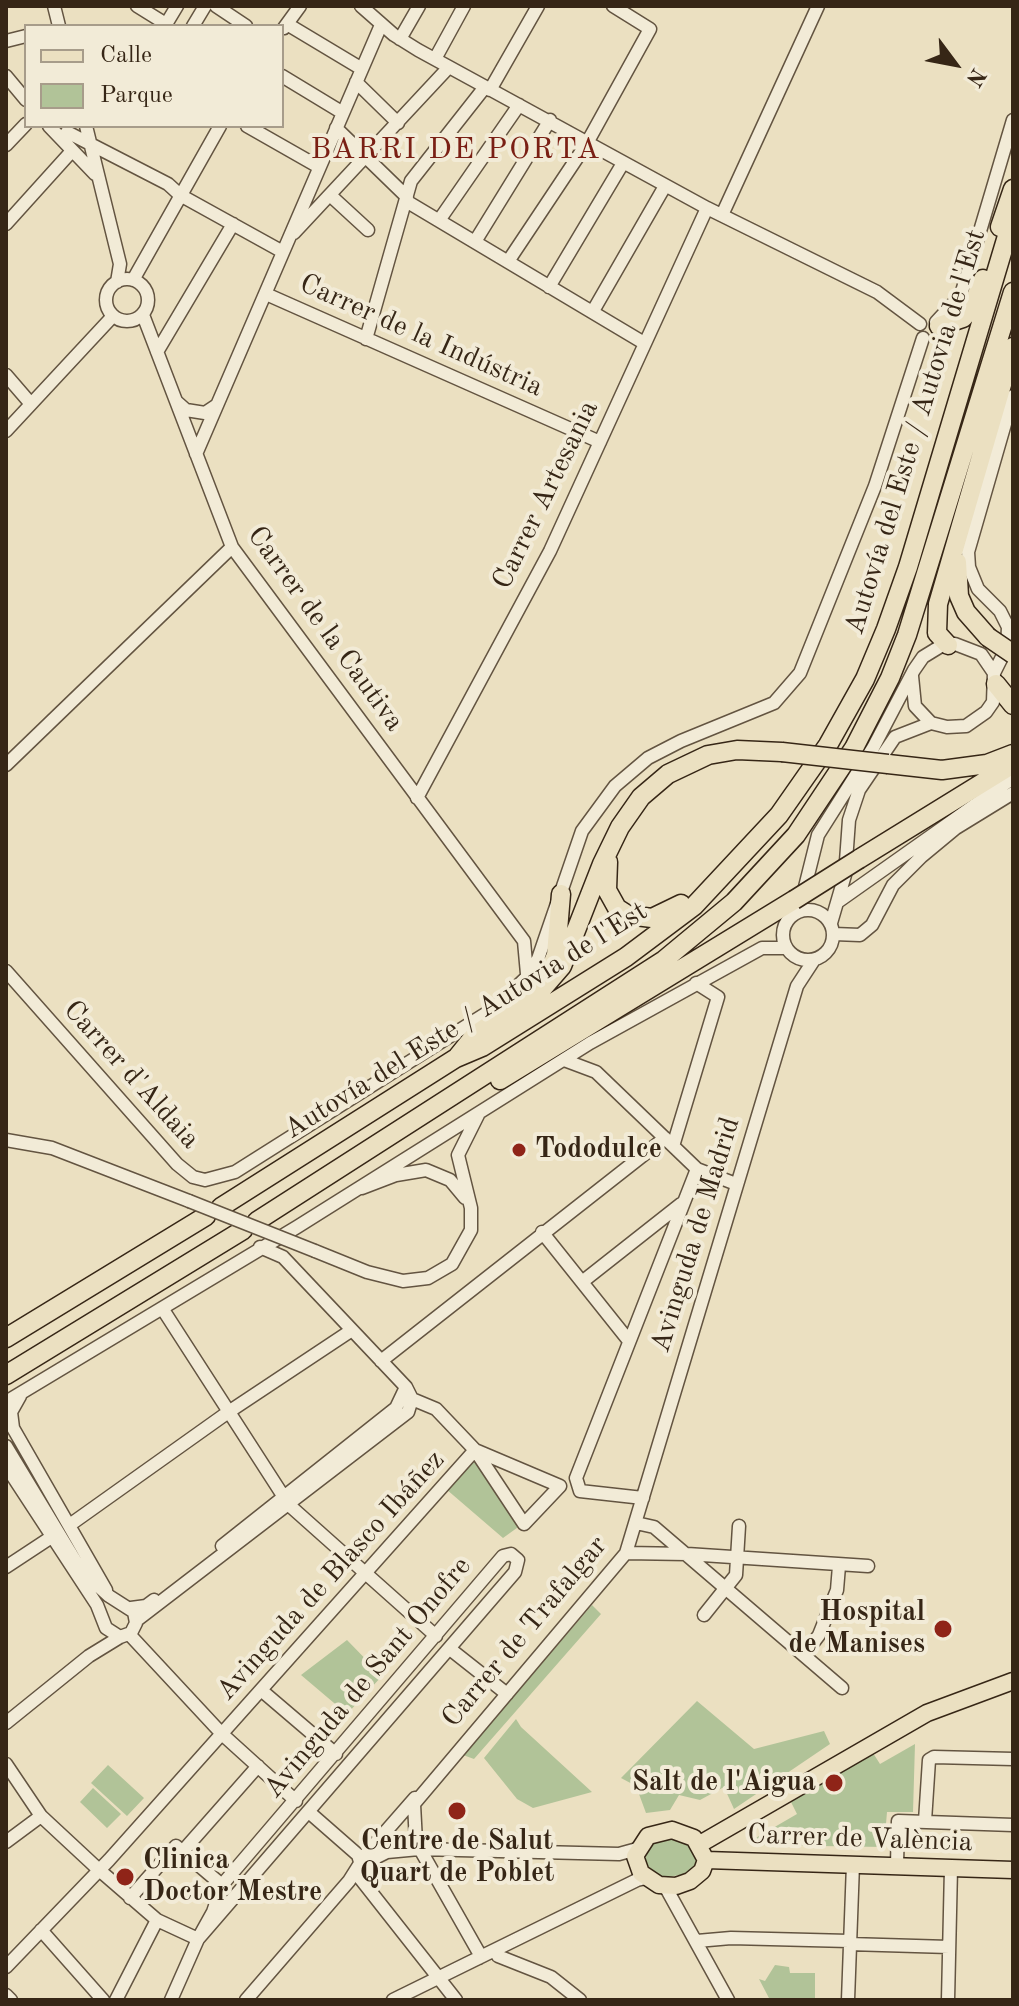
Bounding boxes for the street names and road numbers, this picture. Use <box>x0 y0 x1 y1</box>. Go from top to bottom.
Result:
street label: Autovía del Este / Autovia de l'Est <box>838 225 994 639</box>
street label: Carrer de la Indústria <box>294 267 548 405</box>
street label: Carrer Artesania <box>486 395 606 595</box>
street label: Carrer de la Cautiva <box>239 520 411 738</box>
street label: Autovía del Este / Autovia de l'Est <box>278 895 654 1147</box>
street label: Carrer d'Aldaia <box>56 994 206 1156</box>
street label: Avinguda de Madrid <box>644 1113 748 1357</box>
street label: Avinguda de Blasco Ibáñez <box>210 1444 452 1708</box>
street label: Carrer de Trafalgar <box>435 1529 615 1735</box>
street label: Avinguda de Sant Onofre <box>257 1550 479 1806</box>
street label: Carrer de València <box>747 1818 973 1860</box>

